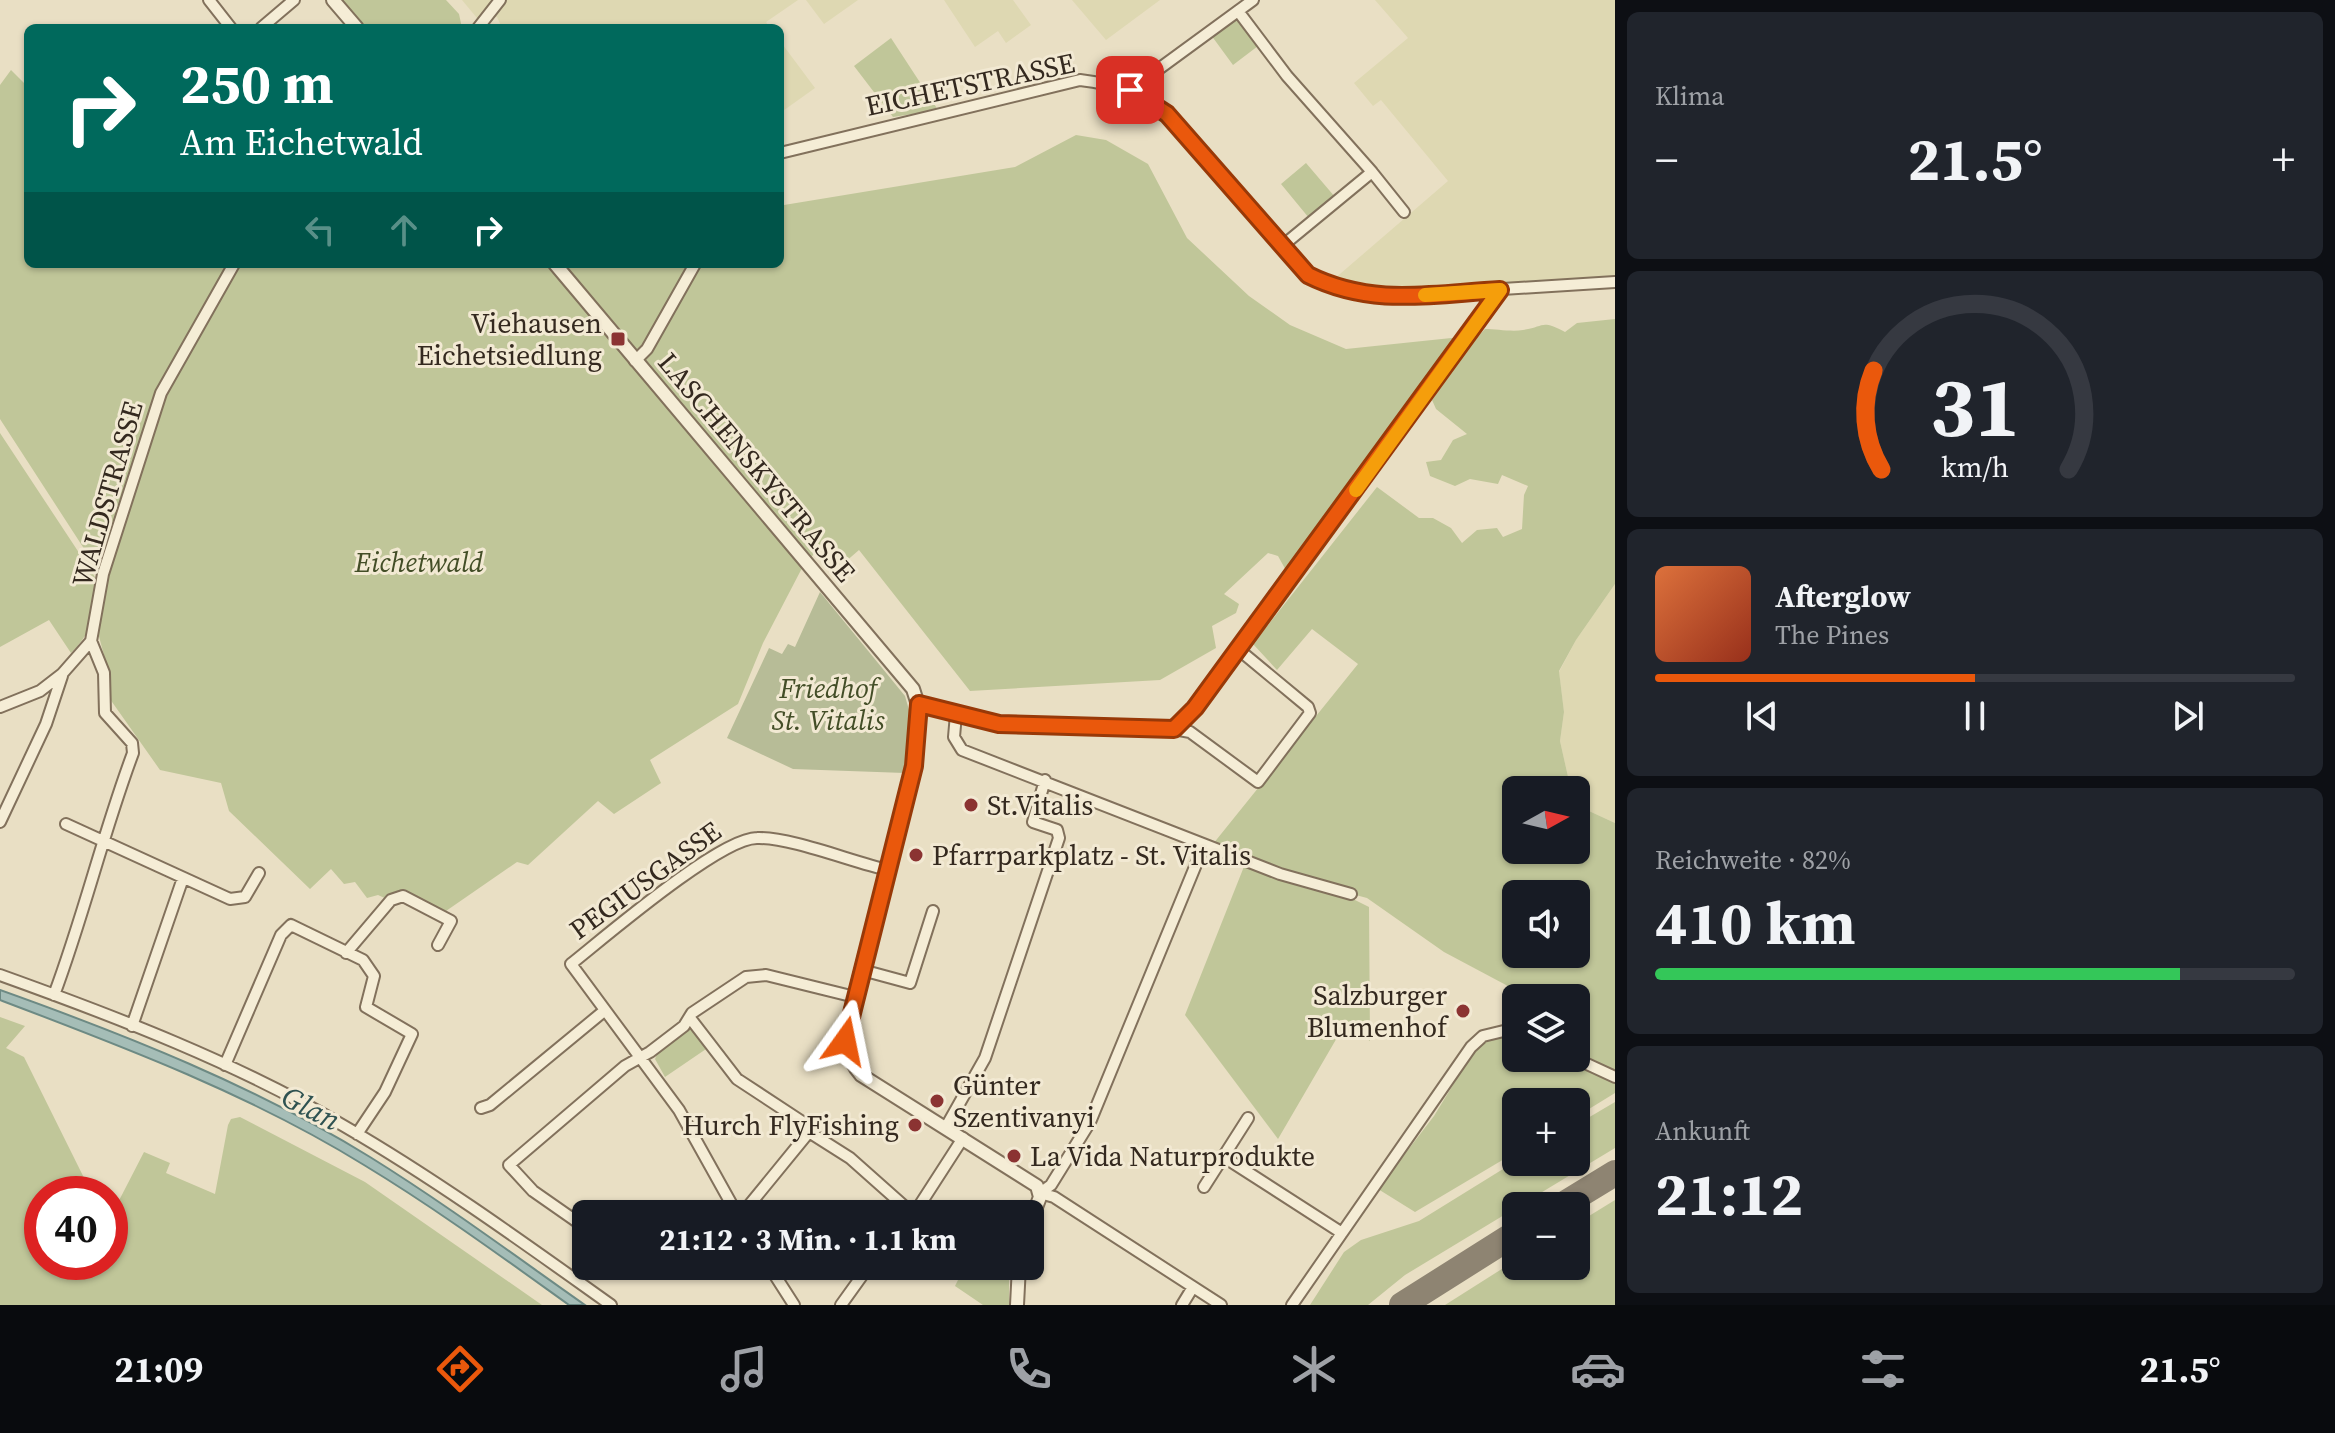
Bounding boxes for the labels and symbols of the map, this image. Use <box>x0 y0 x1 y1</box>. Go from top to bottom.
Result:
street label: EICHETSTRASSE <box>862 43 1078 125</box>
pin <box>1096 56 1164 124</box>
place label: Viehausen Eichetsiedlung <box>417 304 602 374</box>
marker: Viehausen Eichetsiedlung <box>609 330 627 348</box>
street label: LASCHENSKYSTRASSE <box>650 344 864 590</box>
street label: WALDSTRASSE <box>62 397 152 591</box>
park label: Eichetwald <box>354 543 484 581</box>
park label: Friedhof St. Vitalis <box>772 669 885 739</box>
north arrow <box>1502 776 1590 864</box>
place label: St.Vitalis <box>987 786 1094 824</box>
marker: St.Vitalis <box>962 796 980 814</box>
street label: PEGIUSGASSE <box>562 812 728 948</box>
place label: Pfarrparkplatz - St. Vitalis <box>932 836 1251 874</box>
marker: Pfarrparkplatz - St. Vitalis <box>907 846 925 864</box>
place label: Salzburger Blumenhof <box>1307 976 1449 1046</box>
position arrow <box>803 999 887 1083</box>
marker: Salzburger Blumenhof <box>1454 1002 1472 1020</box>
place label: Günter Szentivanyi <box>953 1066 1095 1136</box>
water label: Glan <box>275 1076 347 1140</box>
marker: Günter Szentivanyi <box>928 1092 946 1110</box>
place label: Hurch FlyFishing <box>682 1106 899 1144</box>
marker: Hurch FlyFishing <box>906 1116 924 1134</box>
place label: La Vida Naturprodukte <box>1030 1137 1315 1175</box>
marker: La Vida Naturprodukte <box>1005 1147 1023 1165</box>
speed limit sign: 40 <box>24 1176 128 1280</box>

